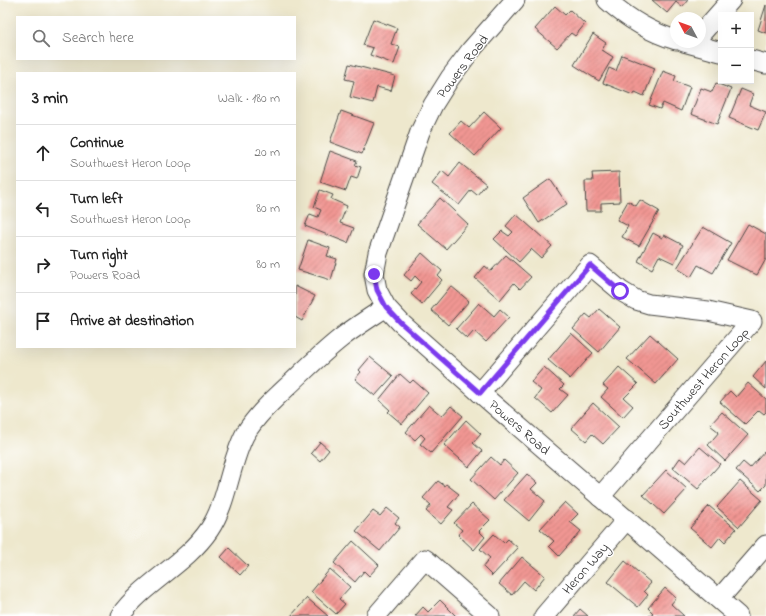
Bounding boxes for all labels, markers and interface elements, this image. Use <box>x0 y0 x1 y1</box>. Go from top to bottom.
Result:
north arrow <box>670 12 706 48</box>
map controls <box>718 12 754 84</box>
button: + <box>718 12 754 48</box>
search box <box>16 16 296 60</box>
icon: search <box>30 27 52 49</box>
text: Search here <box>62 27 134 49</box>
street label: Powers Road <box>432 30 494 103</box>
button: − <box>718 48 754 84</box>
text: 3 min <box>32 86 68 111</box>
text: Walk · 180 m <box>218 89 280 108</box>
text: Continue <box>70 132 124 154</box>
icon: ahead <box>32 142 54 164</box>
text: 20 m <box>255 143 280 162</box>
text: Southwest Heron Loop <box>70 154 191 173</box>
text: Turn left <box>70 188 123 210</box>
icon: left <box>32 198 54 220</box>
text: 80 m <box>256 199 280 218</box>
text: Southwest Heron Loop <box>70 210 191 229</box>
text: Turn right <box>70 244 128 266</box>
icon: right <box>32 254 54 276</box>
text: 80 m <box>256 255 280 274</box>
route end <box>365 265 383 283</box>
text: Powers Road <box>70 266 140 285</box>
route start <box>611 282 629 300</box>
icon: arrive <box>32 310 54 332</box>
text: Arrive at destination <box>70 310 194 332</box>
street label: Southwest Heron Loop <box>654 323 755 435</box>
street label: Powers Road <box>484 395 554 461</box>
street label: Heron Way <box>558 538 615 600</box>

